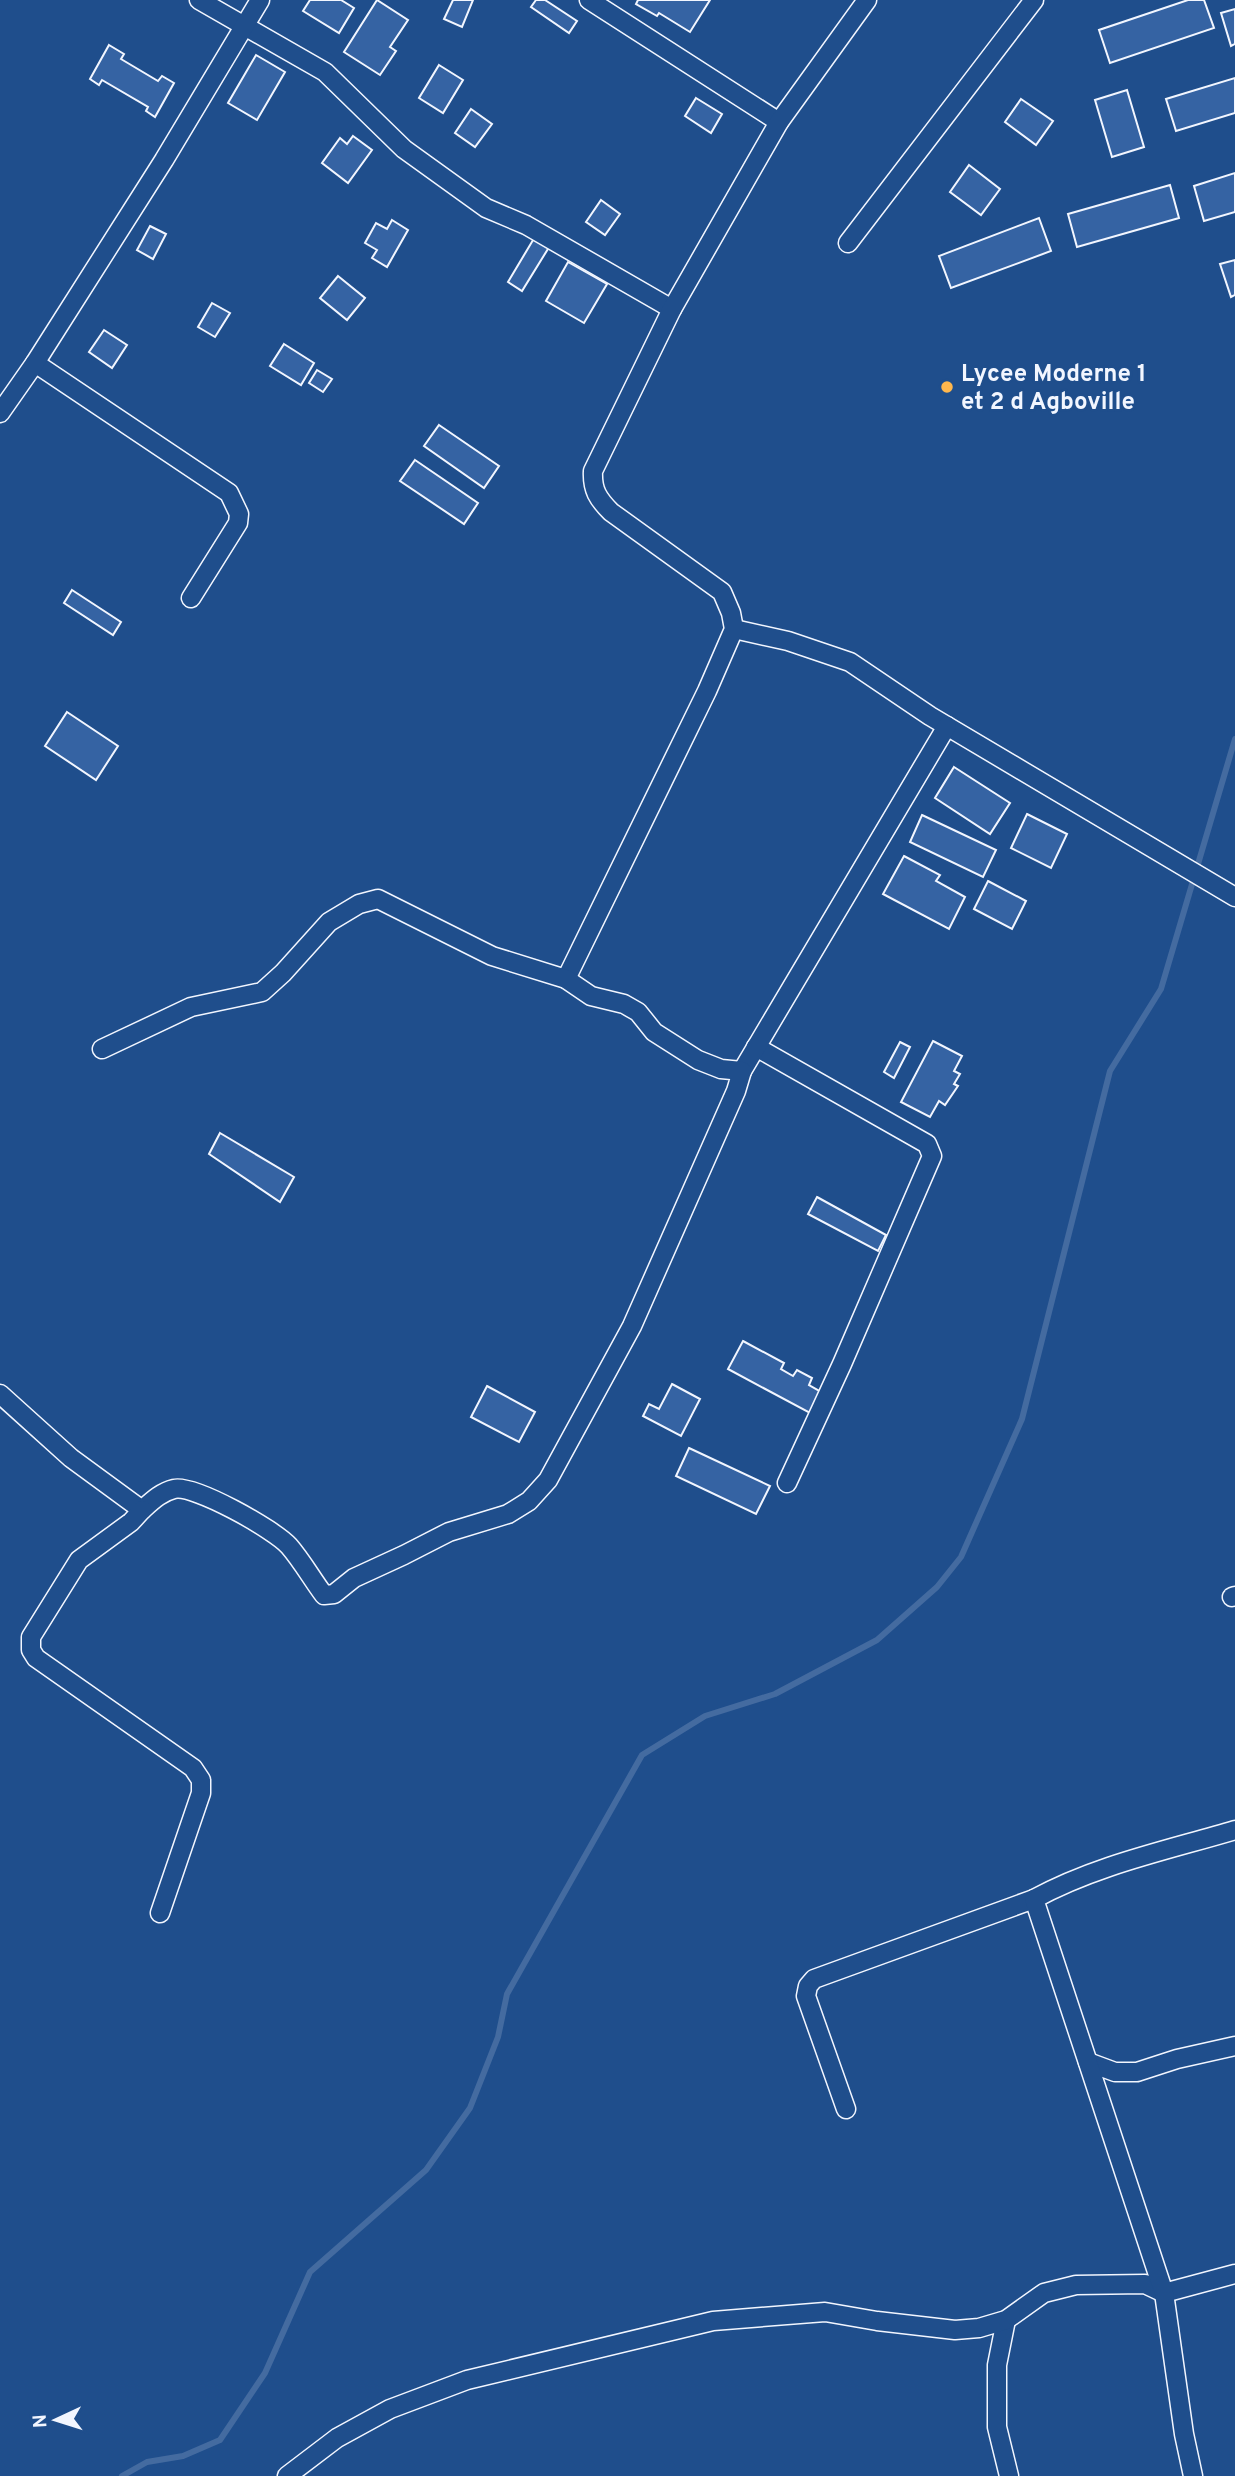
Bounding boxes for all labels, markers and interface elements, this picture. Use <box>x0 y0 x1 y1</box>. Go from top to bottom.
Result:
place label: Lycee Moderne 1 et 2 d Agboville <box>961 360 1147 418</box>
marker: Lycee Moderne 1 et 2 d Agboville <box>939 379 955 395</box>
north arrow <box>21 2385 91 2455</box>
text: N <box>29 2413 53 2429</box>

